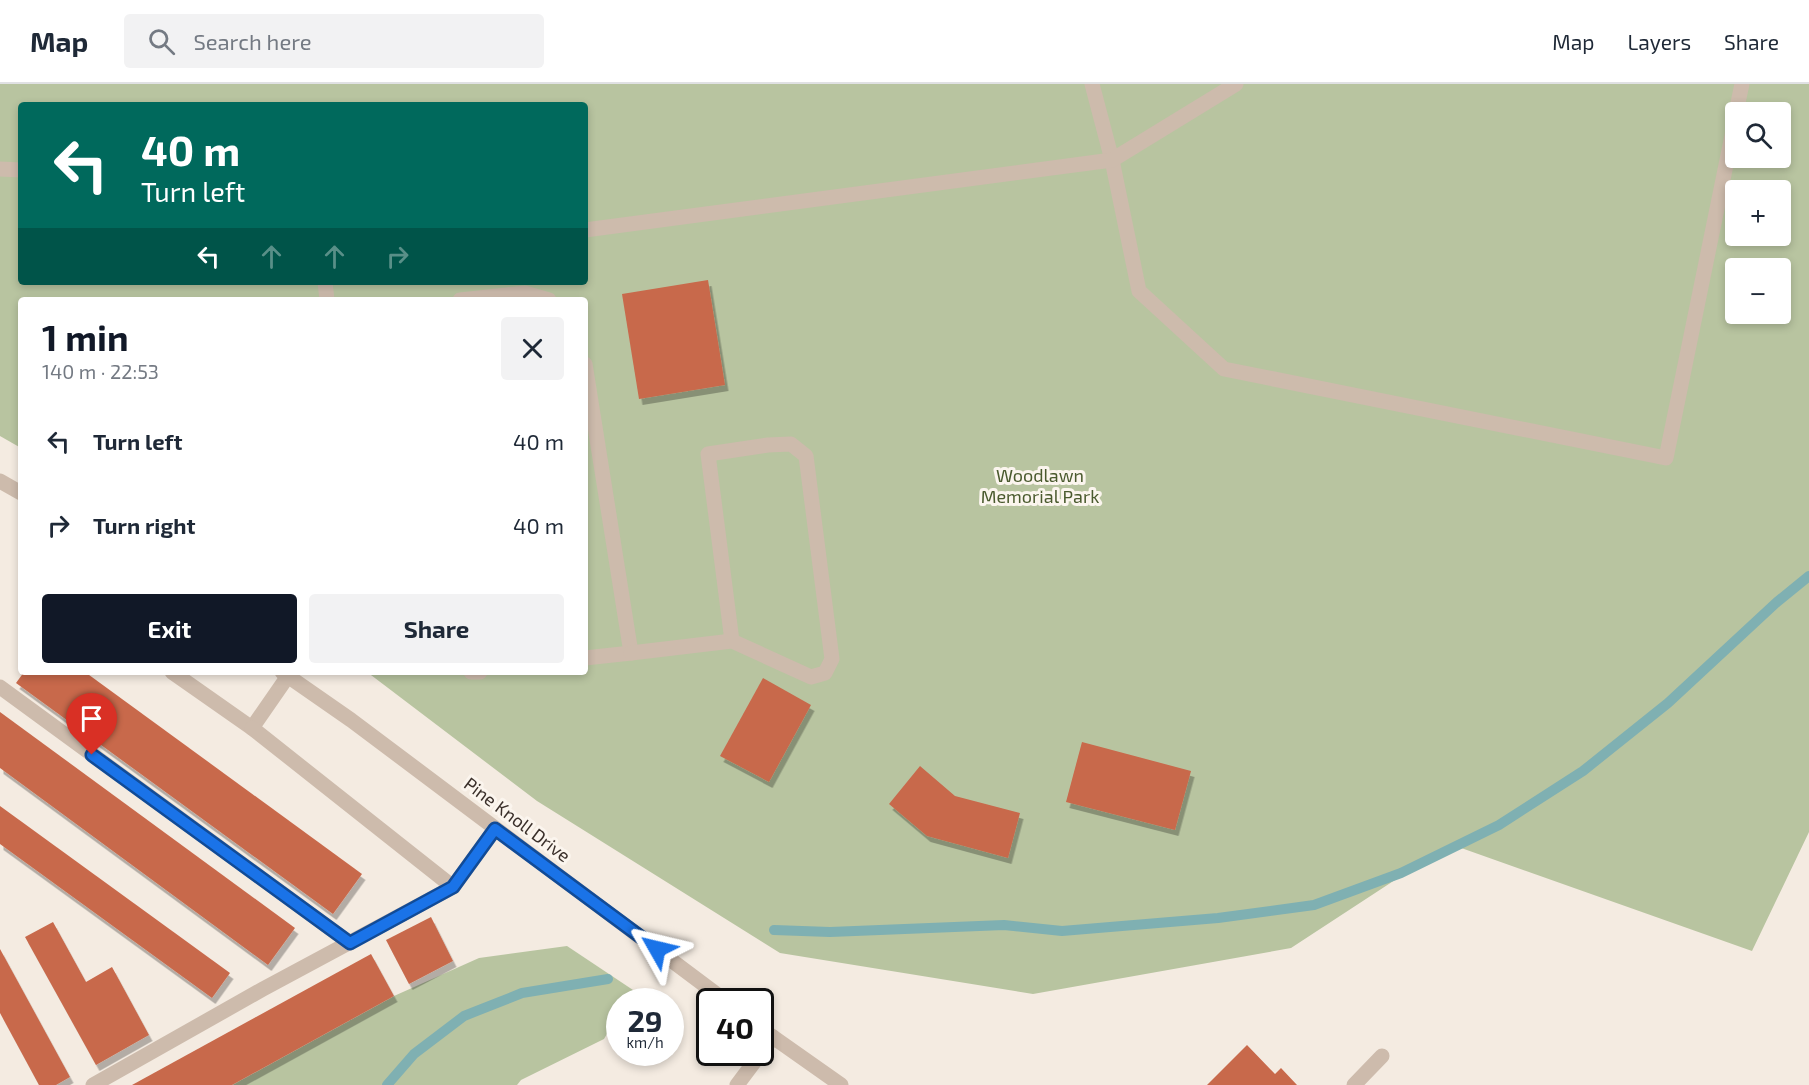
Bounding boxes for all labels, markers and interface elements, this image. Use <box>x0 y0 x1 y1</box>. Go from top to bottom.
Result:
search box <box>124 14 544 68</box>
text: Map <box>30 24 88 58</box>
icon: search <box>145 25 178 58</box>
text: Search here <box>193 28 312 54</box>
text: Map <box>1552 29 1594 54</box>
text: Layers <box>1627 29 1691 54</box>
text: Share <box>1724 29 1779 54</box>
map controls <box>1725 102 1791 324</box>
button: search <box>1725 102 1791 168</box>
text: 40 m <box>141 124 240 174</box>
icon: left <box>42 126 120 204</box>
text: Turn left <box>141 175 245 207</box>
button: + <box>1725 180 1791 246</box>
icon: left <box>192 240 225 273</box>
icon: ahead <box>255 240 288 273</box>
icon: ahead <box>318 240 351 273</box>
icon: right <box>381 240 414 273</box>
button: − <box>1725 258 1791 324</box>
text: 1 min <box>42 315 129 358</box>
button: close <box>501 317 564 380</box>
text: 140 m · 22:53 <box>42 359 159 383</box>
icon: left <box>42 425 75 458</box>
text: Turn left <box>93 428 182 454</box>
text: 40 m <box>513 428 564 454</box>
park label: Woodlawn Memorial Park <box>981 464 1099 507</box>
icon: right <box>42 509 75 542</box>
text: Turn right <box>93 512 195 538</box>
text: 40 m <box>513 512 564 538</box>
button: Exit <box>42 594 297 663</box>
button: Share <box>309 594 564 663</box>
pin <box>66 693 117 755</box>
icon: arrive <box>75 702 108 735</box>
street label: Pine Knoll Drive <box>460 772 575 866</box>
position arrow <box>625 917 689 981</box>
speed limit sign: 40 <box>696 988 774 1066</box>
text: 29 <box>627 1002 663 1038</box>
text: km/h <box>626 1033 664 1051</box>

